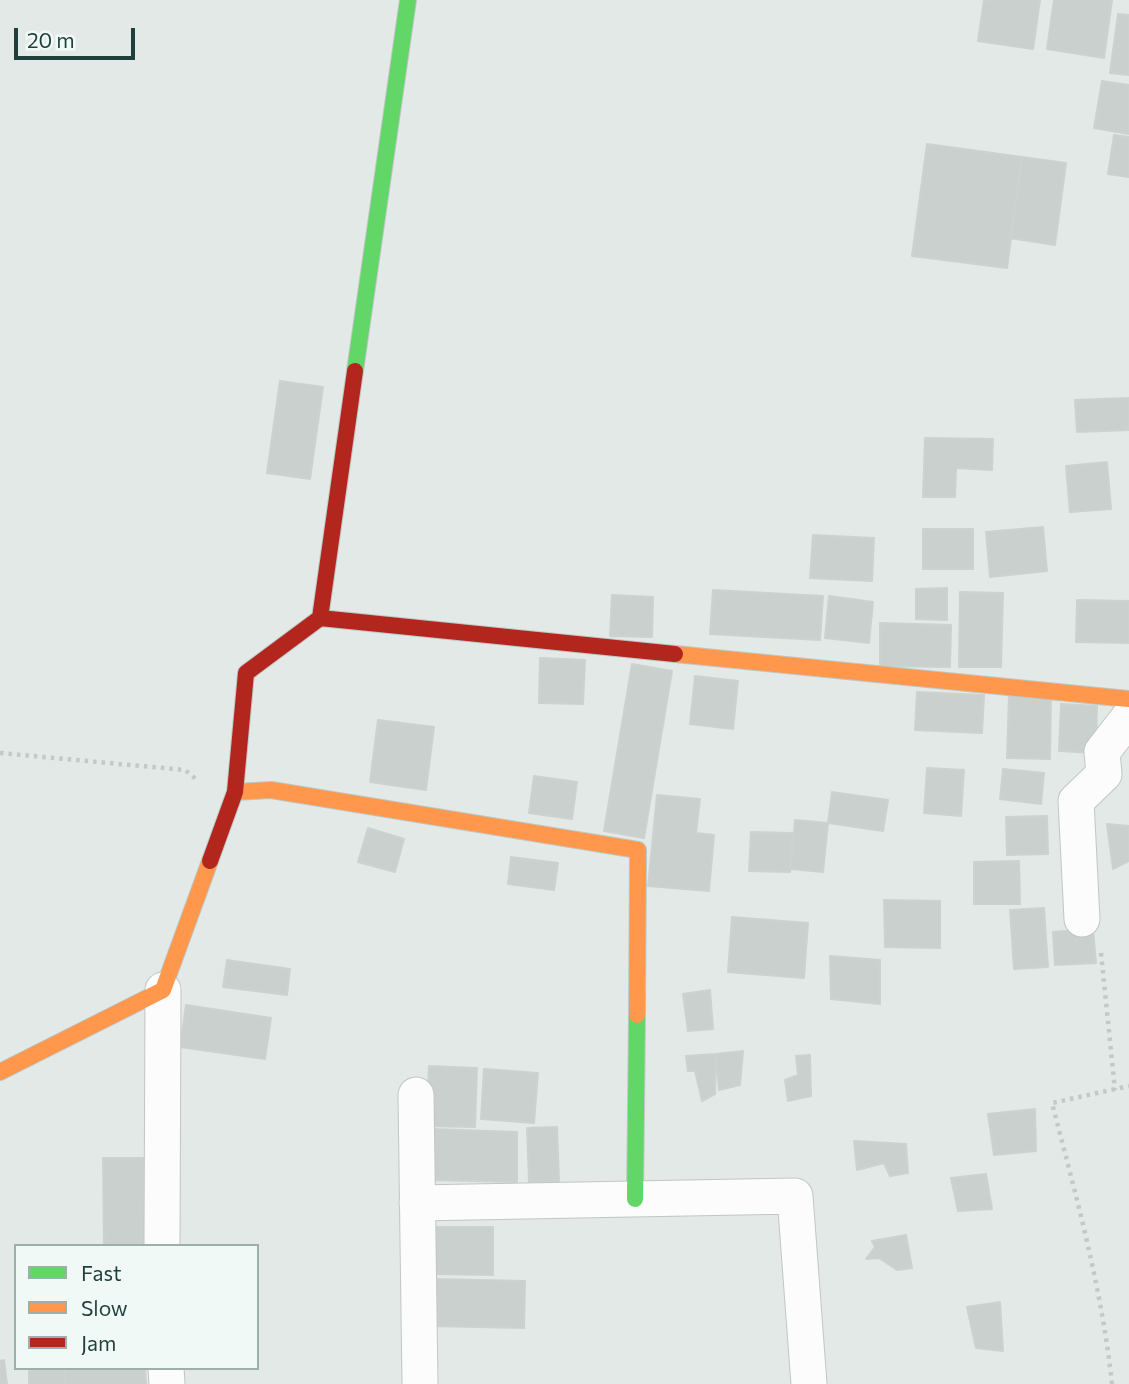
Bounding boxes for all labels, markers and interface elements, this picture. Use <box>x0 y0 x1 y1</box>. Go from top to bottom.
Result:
scale bar <box>18 14 138 58</box>
text: 20 m <box>27 27 75 52</box>
legend <box>14 1244 259 1370</box>
text: Fast <box>81 1260 122 1285</box>
text: Slow <box>81 1295 128 1320</box>
text: Jam <box>81 1330 116 1355</box>

